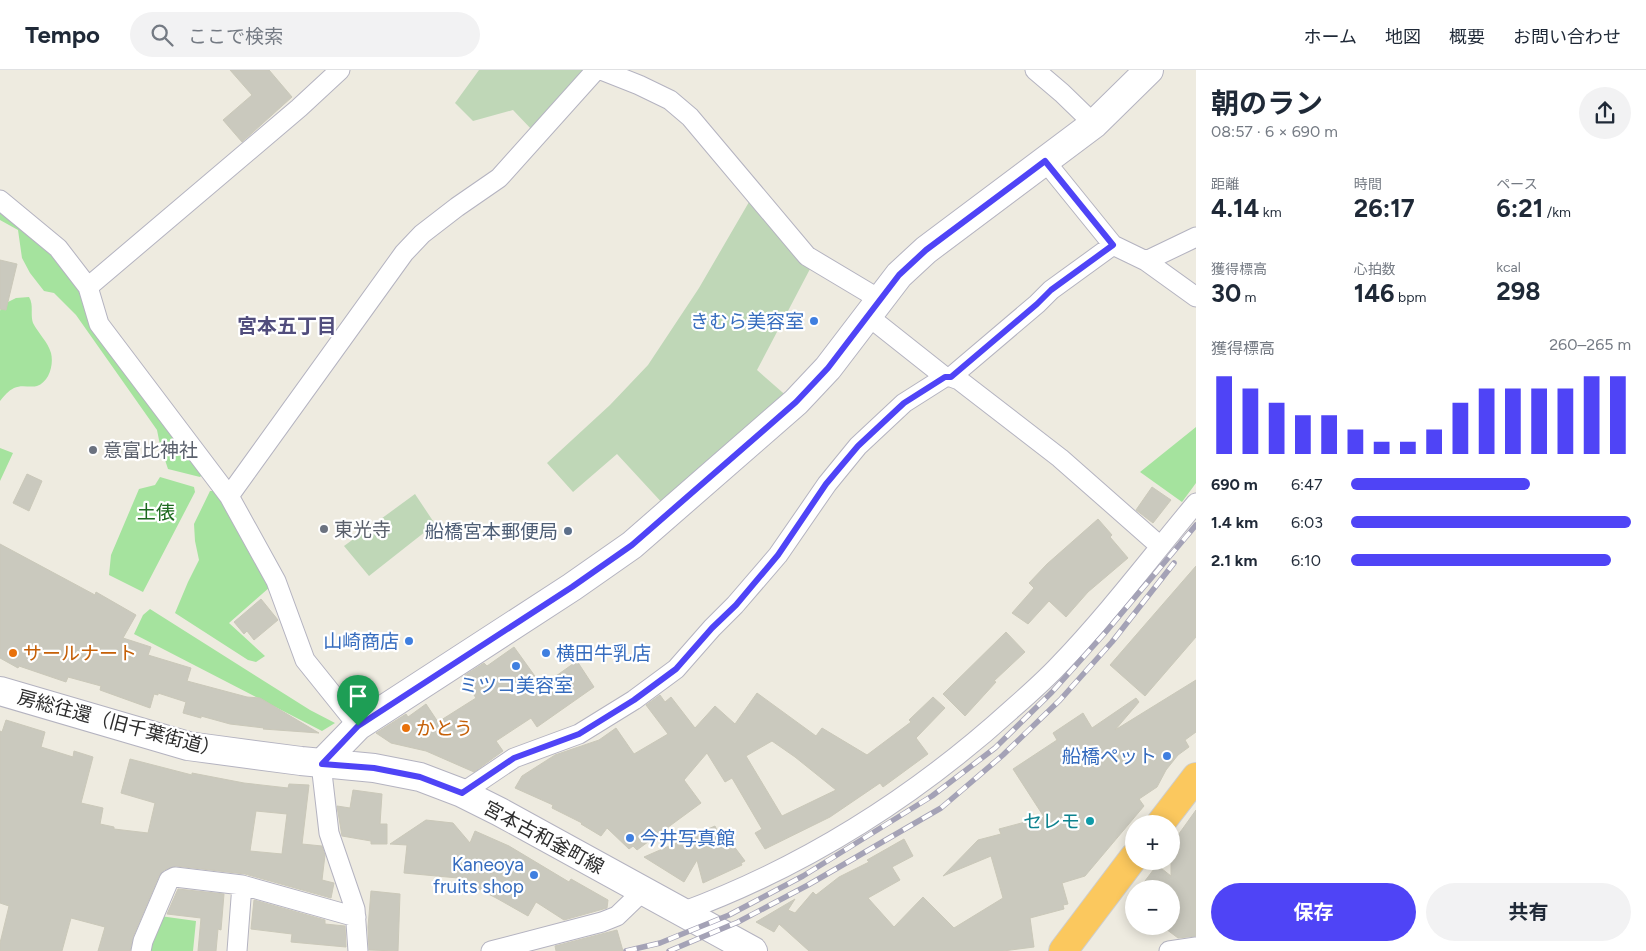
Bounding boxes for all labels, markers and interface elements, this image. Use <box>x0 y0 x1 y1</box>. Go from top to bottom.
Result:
search box <box>130 12 480 57</box>
text: Tempo <box>25 20 100 49</box>
icon: search <box>148 21 176 49</box>
text: ここで検索 <box>188 25 283 48</box>
text: ホーム <box>1304 26 1357 48</box>
text: 地図 <box>1385 26 1421 48</box>
text: 概要 <box>1449 26 1485 48</box>
text: お問い合わせ <box>1513 26 1621 48</box>
text: 朝のラン <box>1211 86 1323 120</box>
button: share <box>1579 87 1631 139</box>
text: 08:57 · 6 × 690 m <box>1211 122 1338 141</box>
text: 距離 <box>1211 176 1239 193</box>
text: 時間 <box>1354 176 1382 193</box>
text: ペース <box>1496 176 1538 193</box>
text: 4.14 <box>1211 193 1259 223</box>
text: 26:17 <box>1354 193 1415 223</box>
text: 6:21 <box>1496 193 1543 223</box>
text: km <box>1259 204 1282 221</box>
text: /km <box>1543 204 1571 221</box>
text: kcal <box>1496 259 1521 276</box>
text: 獲得標高 <box>1211 261 1267 278</box>
text: 心拍数 <box>1354 261 1396 278</box>
text: 298 <box>1496 276 1541 306</box>
text: 30 <box>1211 278 1241 308</box>
text: 146 <box>1354 278 1395 308</box>
text: m <box>1241 289 1256 306</box>
text: bpm <box>1395 289 1426 306</box>
place label: きむら美容室 <box>690 310 804 333</box>
district label: 宮本五丁目 <box>237 314 337 338</box>
marker: きむら美容室 <box>808 315 820 327</box>
text: 260–265 m <box>1549 335 1631 354</box>
text: 獲得標高 <box>1211 339 1275 358</box>
place label: 意富比神社 <box>103 439 198 462</box>
marker: 意富比神社 <box>87 444 99 456</box>
text: 690 m <box>1211 475 1258 494</box>
text: 6:47 <box>1291 475 1323 494</box>
park label: 土俵 <box>137 501 175 524</box>
text: 1.4 km <box>1211 513 1258 532</box>
text: 6:03 <box>1291 513 1323 532</box>
place label: 東光寺 <box>334 518 391 541</box>
place label: 船橋宮本郵便局 <box>425 520 558 543</box>
marker: 東光寺 <box>318 523 330 535</box>
marker: 船橋宮本郵便局 <box>562 525 574 537</box>
text: 2.1 km <box>1211 551 1257 570</box>
text: 6:10 <box>1291 551 1321 570</box>
place label: 山崎商店 <box>323 630 399 653</box>
marker: 山崎商店 <box>403 635 415 647</box>
place label: サールナート <box>23 642 137 665</box>
place label: 横田牛乳店 <box>556 642 651 665</box>
marker: サールナート <box>7 647 19 659</box>
marker: 横田牛乳店 <box>540 647 552 659</box>
marker: ミツコ美容室 <box>510 660 522 672</box>
place label: ミツコ美容室 <box>459 674 573 697</box>
pin <box>337 675 379 726</box>
icon: arrive <box>344 682 372 710</box>
street label: 房総往還（旧千葉街道） <box>15 685 223 762</box>
place label: かとう <box>416 717 473 740</box>
marker: かとう <box>400 722 412 734</box>
place label: 船橋ペット <box>1062 745 1157 768</box>
marker: 船橋ペット <box>1161 750 1173 762</box>
street label: 宮本古和釜町線 <box>480 796 608 879</box>
place label: セレモ <box>1023 810 1080 833</box>
marker: セレモ <box>1084 815 1096 827</box>
map controls <box>1125 815 1180 935</box>
button: + <box>1125 815 1180 870</box>
place label: 今井写真館 <box>640 827 735 850</box>
marker: 今井写真館 <box>624 832 636 844</box>
place label: Kaneoya fruits shop <box>433 853 524 898</box>
marker: Kaneoya fruits shop <box>528 869 540 881</box>
button: − <box>1125 880 1180 935</box>
button: 保存 <box>1211 883 1416 941</box>
button: 共有 <box>1426 883 1631 941</box>

